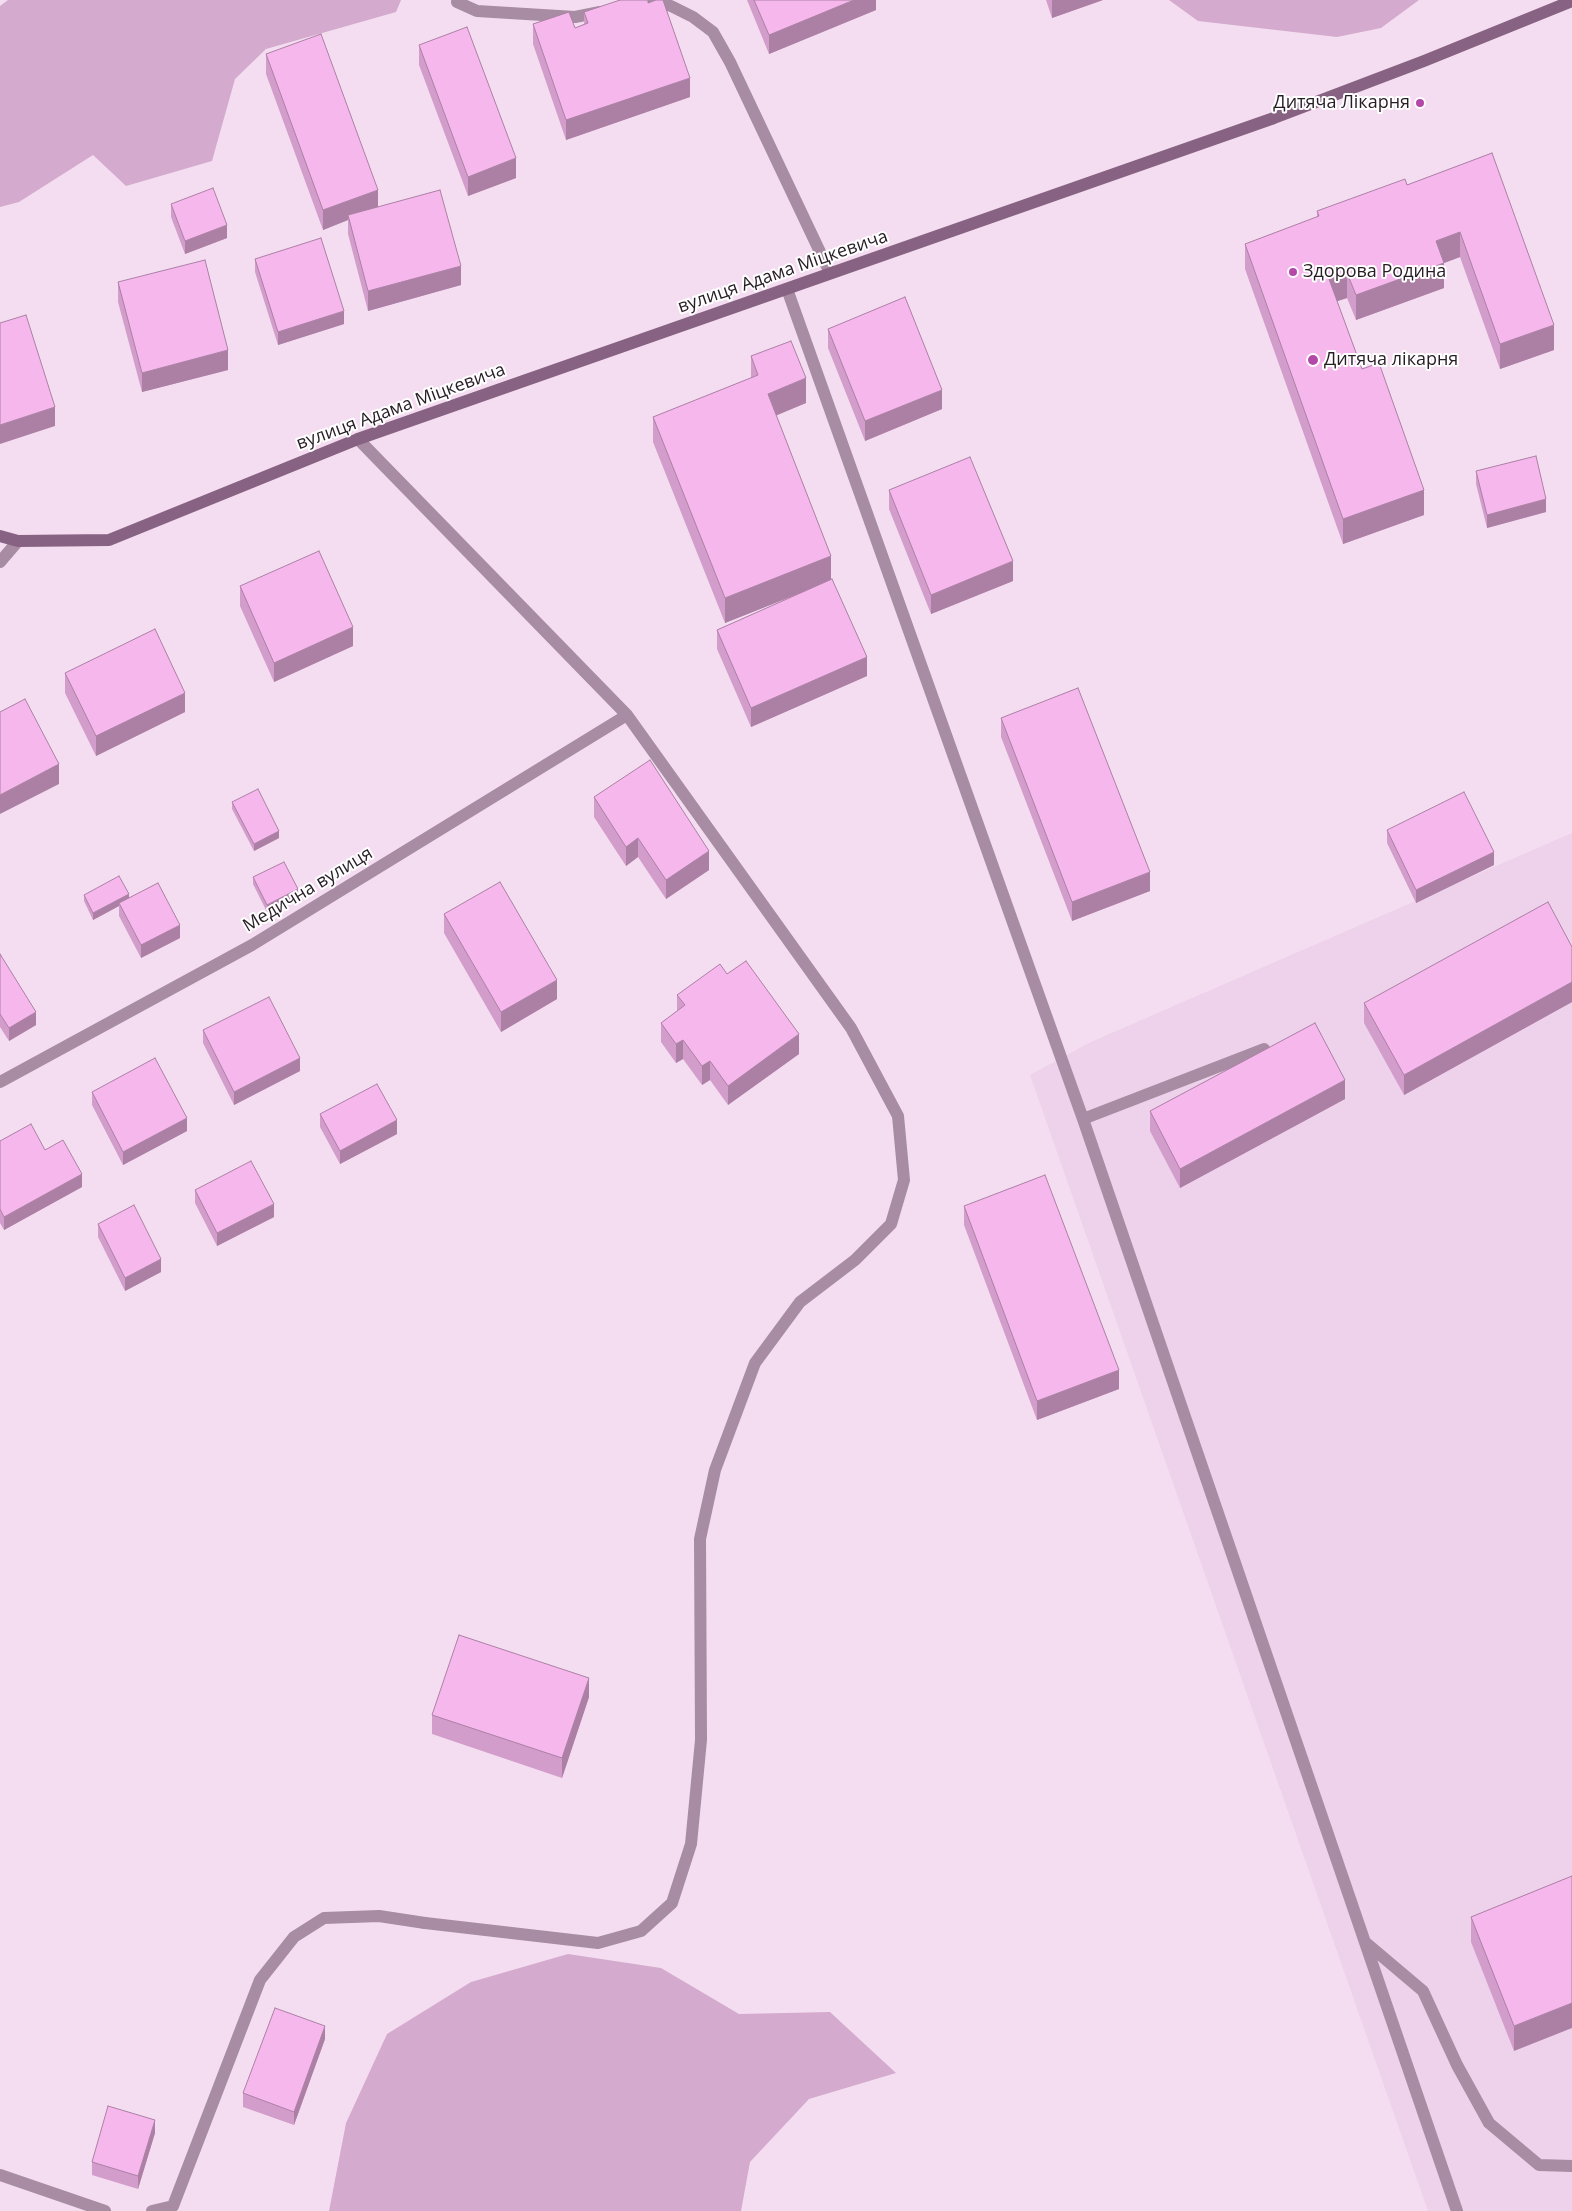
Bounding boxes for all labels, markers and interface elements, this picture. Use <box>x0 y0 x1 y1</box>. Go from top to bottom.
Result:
place label: Дитяча Лікарня <box>1273 92 1410 114</box>
marker: Дитяча Лікарня <box>1414 97 1426 109</box>
street label: вулиця Адама Міцкевича <box>675 226 891 318</box>
place label: Здорова Родина <box>1303 261 1446 283</box>
marker: Здорова Родина <box>1287 266 1299 278</box>
place label: Дитяча лікарня <box>1324 349 1458 371</box>
marker: Дитяча лікарня <box>1306 353 1320 367</box>
street label: вулиця Адама Міцкевича <box>294 359 508 455</box>
street label: Медична вулиця <box>239 843 377 937</box>

